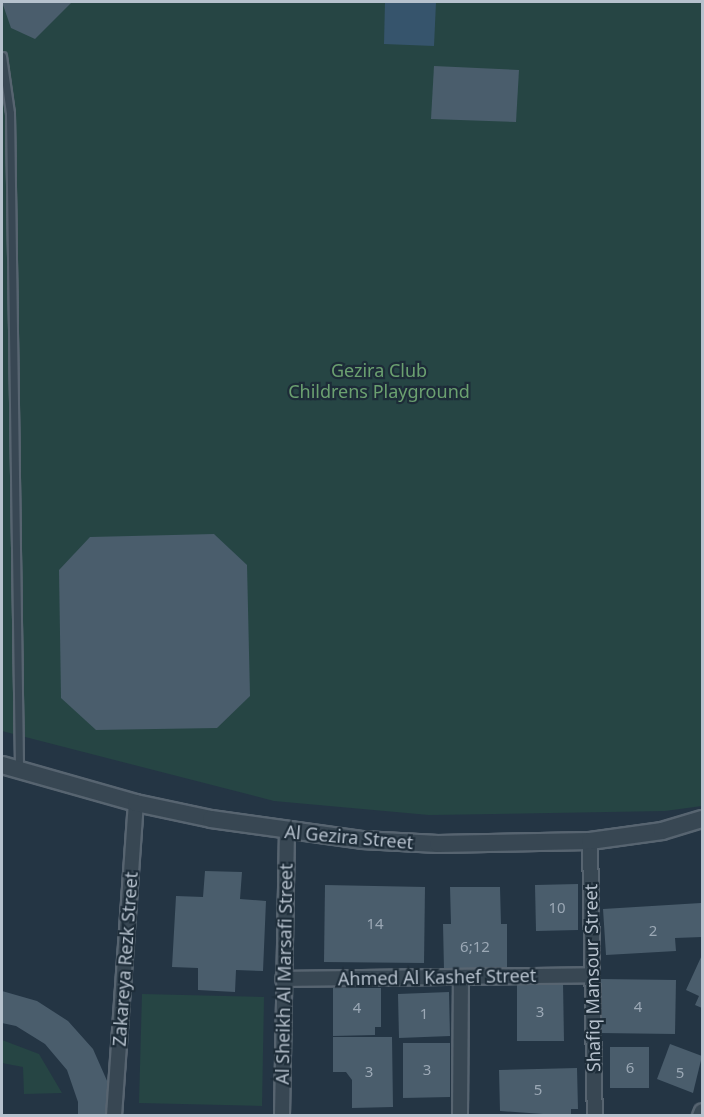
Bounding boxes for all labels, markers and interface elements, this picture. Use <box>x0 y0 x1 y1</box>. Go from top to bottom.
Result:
park label: Gezira Club Childrens Playground <box>288 360 470 403</box>
street label: Al Gezira Street <box>284 821 414 853</box>
street label: Al Sheikh Al Marsafi Street <box>271 863 297 1085</box>
street label: Zakareya Rezk Street <box>108 871 142 1047</box>
street label: Shafiq Mansour Street <box>580 884 604 1072</box>
house number: 10 <box>548 899 566 917</box>
house number: 14 <box>366 915 384 933</box>
house number: 2 <box>649 922 657 940</box>
house number: 6;12 <box>460 938 490 956</box>
street label: Ahmed Al Kashef Street <box>338 964 536 990</box>
house number: 4 <box>634 998 642 1016</box>
house number: 4 <box>353 999 361 1017</box>
house number: 3 <box>536 1003 544 1021</box>
house number: 1 <box>420 1005 428 1023</box>
house number: 6 <box>626 1059 634 1077</box>
house number: 3 <box>423 1061 431 1079</box>
house number: 3 <box>365 1063 373 1081</box>
house number: 5 <box>676 1064 684 1082</box>
house number: 5 <box>534 1081 542 1099</box>

